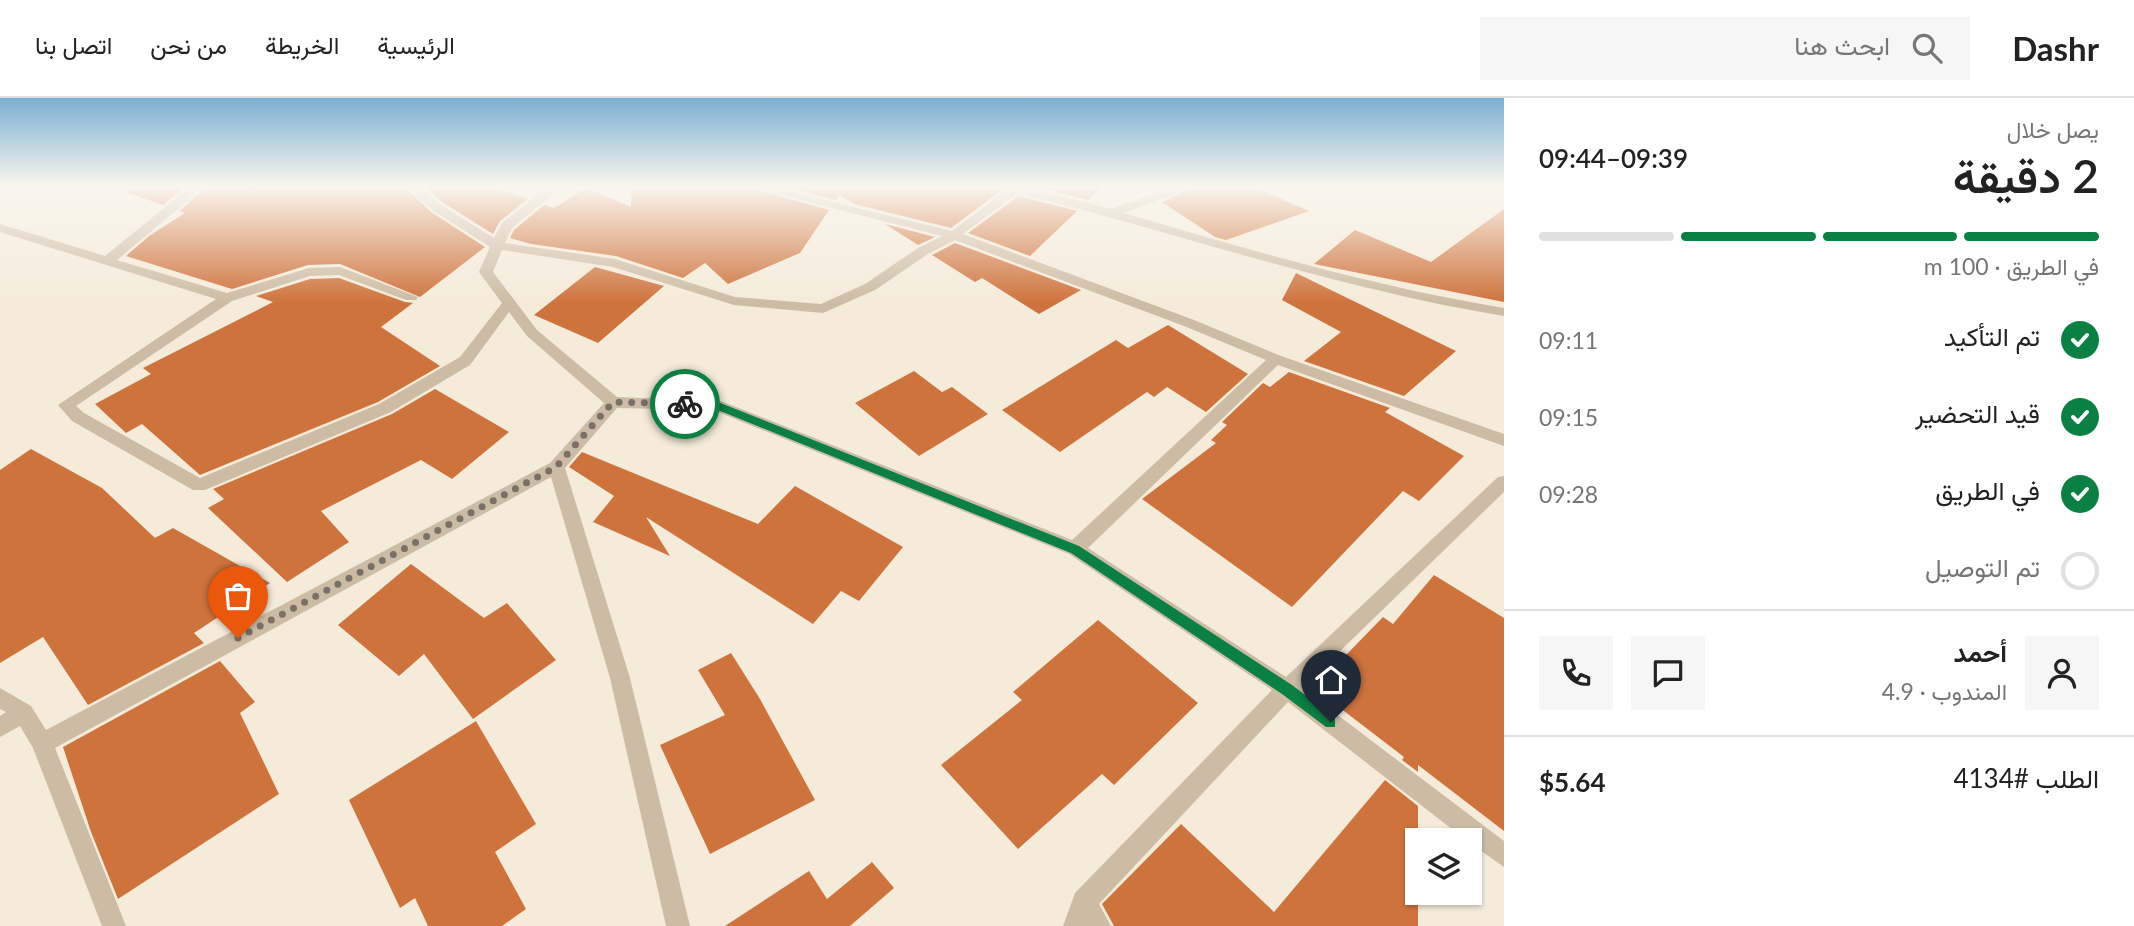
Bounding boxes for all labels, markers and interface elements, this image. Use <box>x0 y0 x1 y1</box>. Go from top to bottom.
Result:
search box <box>1480 17 1970 80</box>
text: Dashr <box>2012 28 2099 68</box>
text: ابحث هنا <box>1794 29 1890 61</box>
icon: search <box>1908 29 1946 67</box>
text: اتصل بنا <box>35 30 112 59</box>
text: من نحن <box>150 30 227 59</box>
text: الخريطة <box>265 30 339 59</box>
text: الرئيسية <box>377 30 455 59</box>
text: يصل خلال <box>2007 115 2099 143</box>
text: 09:39–09:44 <box>1539 142 1688 174</box>
text: 2 دقيقة <box>1953 148 2099 203</box>
text: في الطريق · 100 m <box>1924 252 2099 280</box>
text: تم التأكيد <box>1944 320 2040 352</box>
icon: check <box>2061 321 2099 359</box>
text: 09:11 <box>1539 326 1598 354</box>
courier <box>650 369 720 439</box>
icon: bike <box>666 385 704 423</box>
text: قيد التحضير <box>1915 397 2040 429</box>
icon: check <box>2061 398 2099 436</box>
text: 09:15 <box>1539 403 1598 431</box>
text: في الطريق <box>1935 474 2040 506</box>
icon: check <box>2061 475 2099 513</box>
text: 09:28 <box>1539 480 1598 508</box>
text: تم التوصيل <box>1925 551 2040 583</box>
pin <box>208 566 268 638</box>
icon: bag <box>219 577 257 615</box>
button: phone <box>1539 636 1613 710</box>
button: chat <box>1631 636 1705 710</box>
text: أحمد <box>1954 636 2007 668</box>
button: person <box>2025 636 2099 710</box>
pin <box>1301 650 1361 722</box>
icon: home <box>1312 661 1350 699</box>
text: المندوب · 4.9 <box>1882 677 2007 705</box>
text: الطلب #4134 <box>1953 762 2099 794</box>
text: $5.64 <box>1539 766 1606 798</box>
map controls <box>1405 828 1482 905</box>
button: layers <box>1405 828 1482 905</box>

